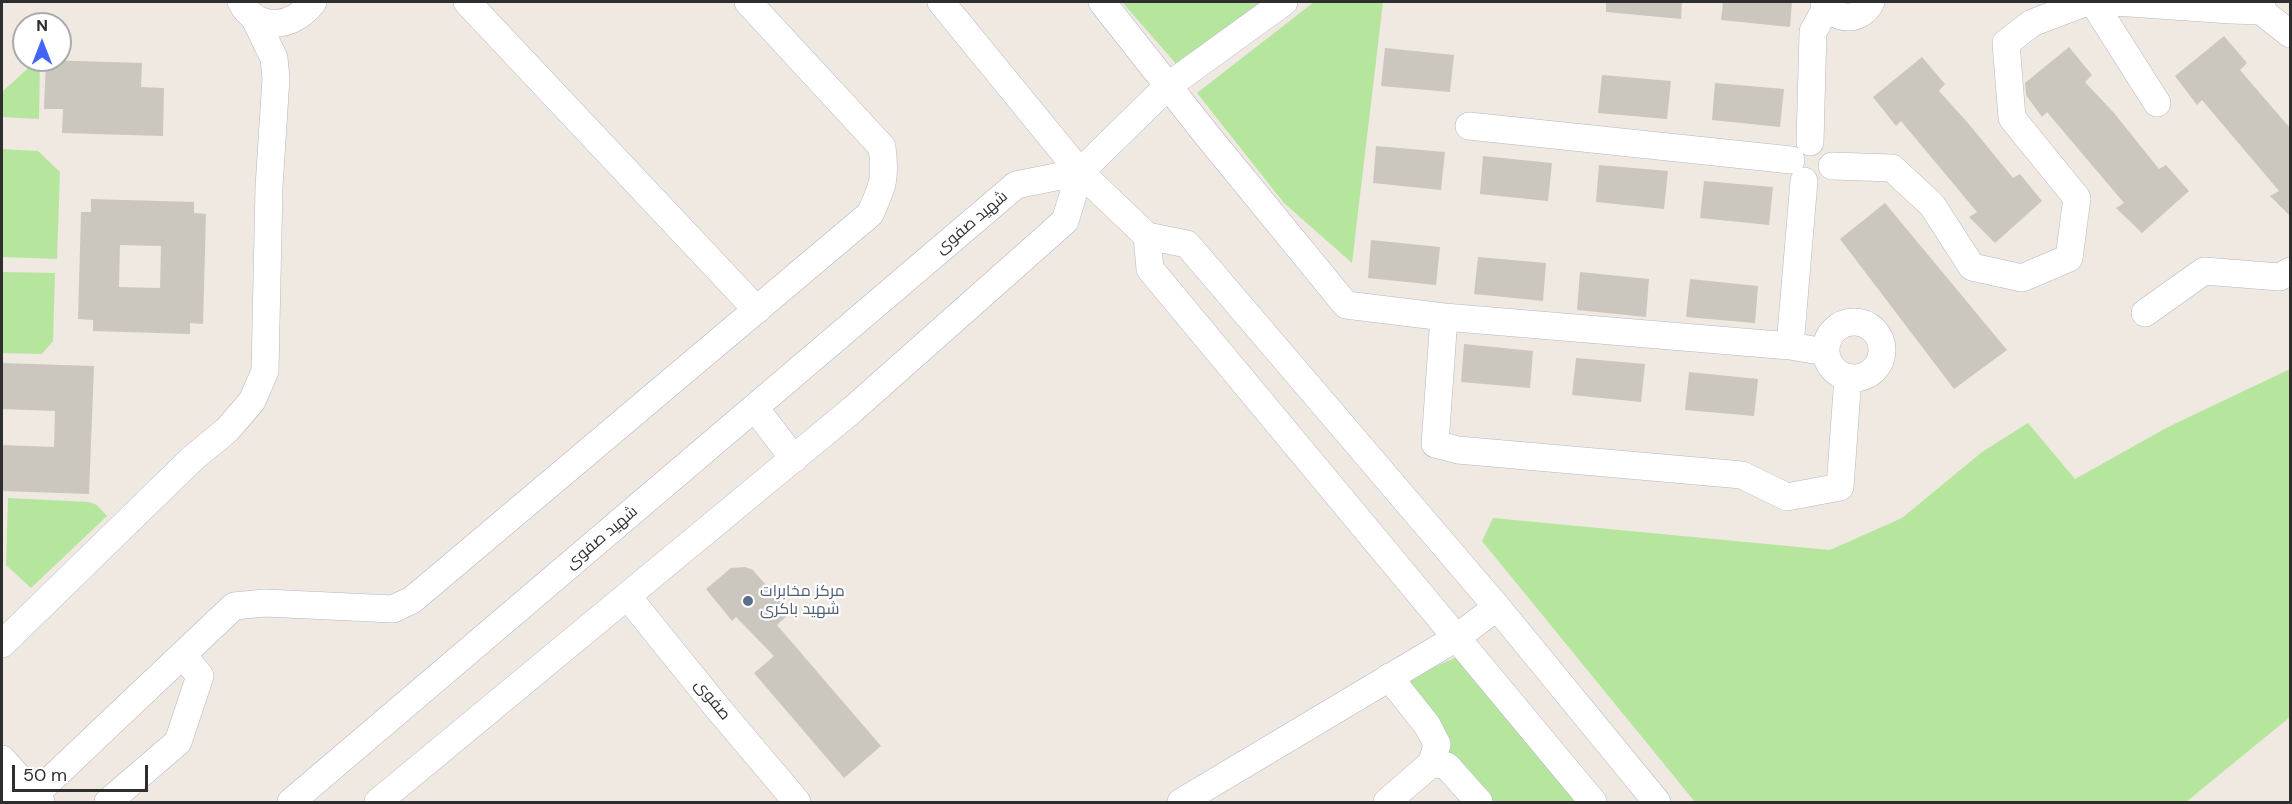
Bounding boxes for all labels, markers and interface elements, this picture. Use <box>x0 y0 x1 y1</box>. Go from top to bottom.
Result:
north arrow <box>12 12 72 72</box>
text: N <box>36 15 48 36</box>
street label: شهید صفوی <box>932 187 1012 259</box>
street label: شهید صفوی <box>562 502 642 574</box>
place label: مرکز مخابرات شهید باکری <box>760 582 845 620</box>
marker: مرکز مخابرات شهید باکری <box>741 594 755 608</box>
street label: صفوی <box>690 676 734 724</box>
scale bar <box>15 753 152 791</box>
text: 50 m <box>23 763 67 787</box>

